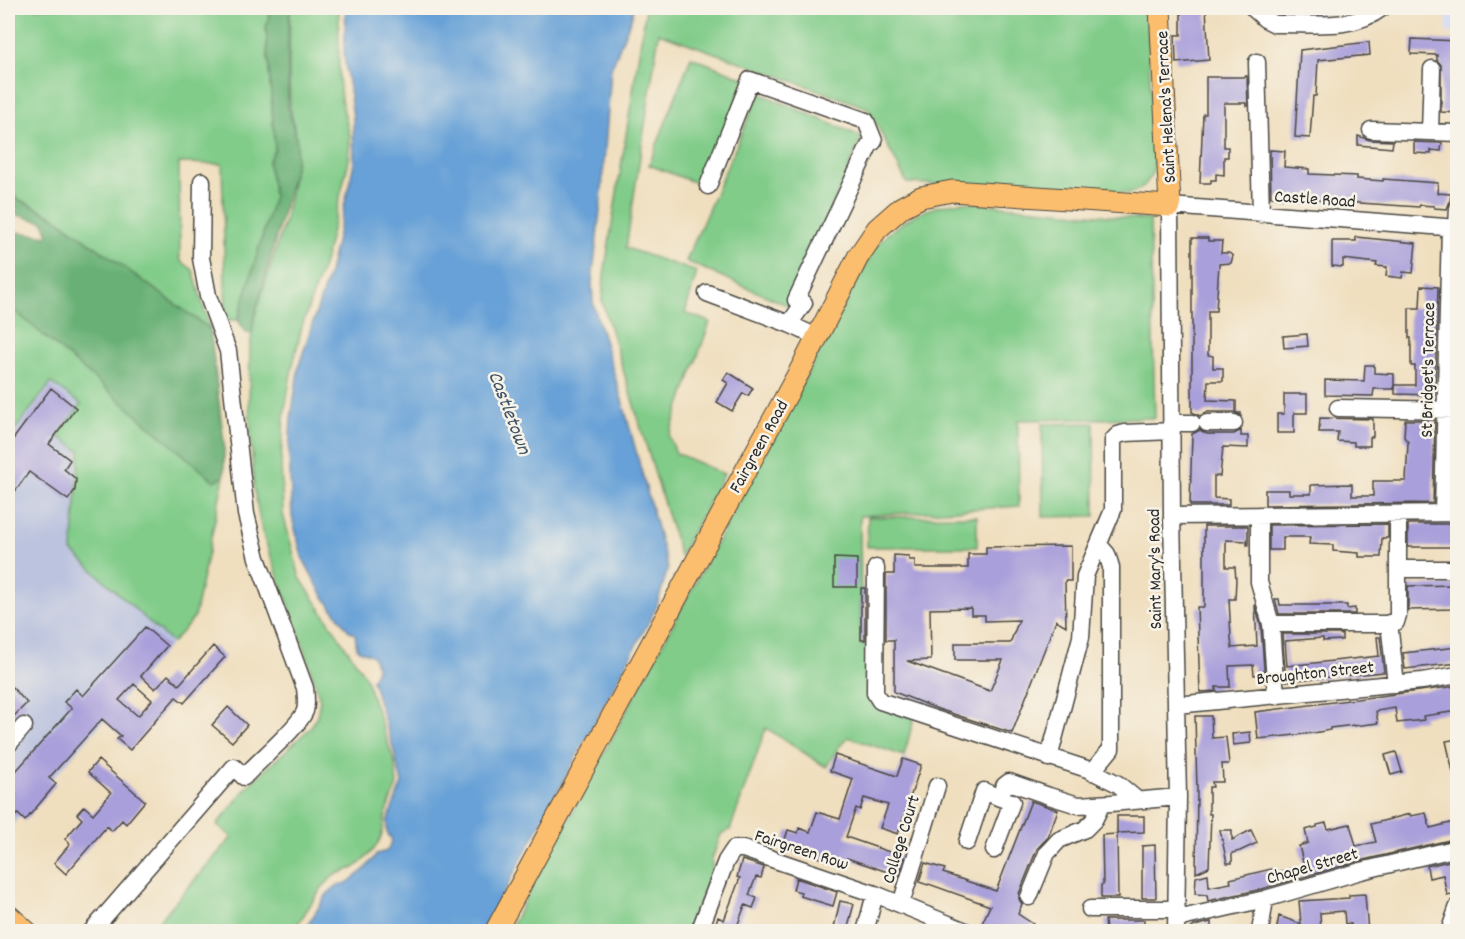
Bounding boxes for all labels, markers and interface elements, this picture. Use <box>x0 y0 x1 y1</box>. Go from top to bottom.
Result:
street label: Saint Helena's Terrace <box>1151 30 1184 184</box>
street label: Castle Road <box>1273 185 1356 216</box>
street label: St Bridget's Terrace <box>1416 302 1443 438</box>
water label: Castletown <box>480 367 537 459</box>
street label: Fairgreen Road <box>724 396 796 498</box>
street label: Saint Mary's Road <box>1143 508 1170 629</box>
street label: Broughton Street <box>1255 656 1376 693</box>
street label: College Court <box>877 792 928 887</box>
street label: Fairgreen Row <box>751 824 852 878</box>
street label: Chapel Street <box>1264 842 1362 892</box>

